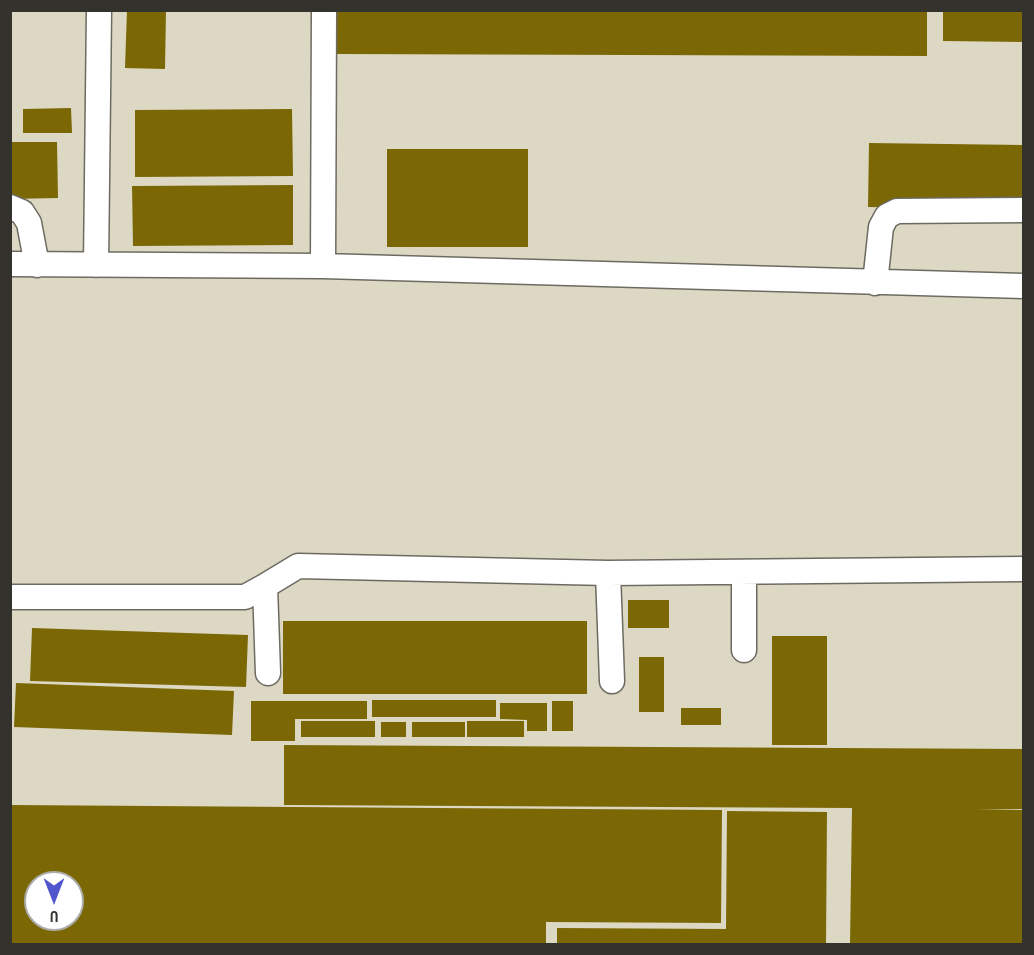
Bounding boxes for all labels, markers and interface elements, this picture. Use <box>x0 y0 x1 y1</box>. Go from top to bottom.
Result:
north arrow <box>24 871 84 931</box>
text: U <box>50 907 58 927</box>

